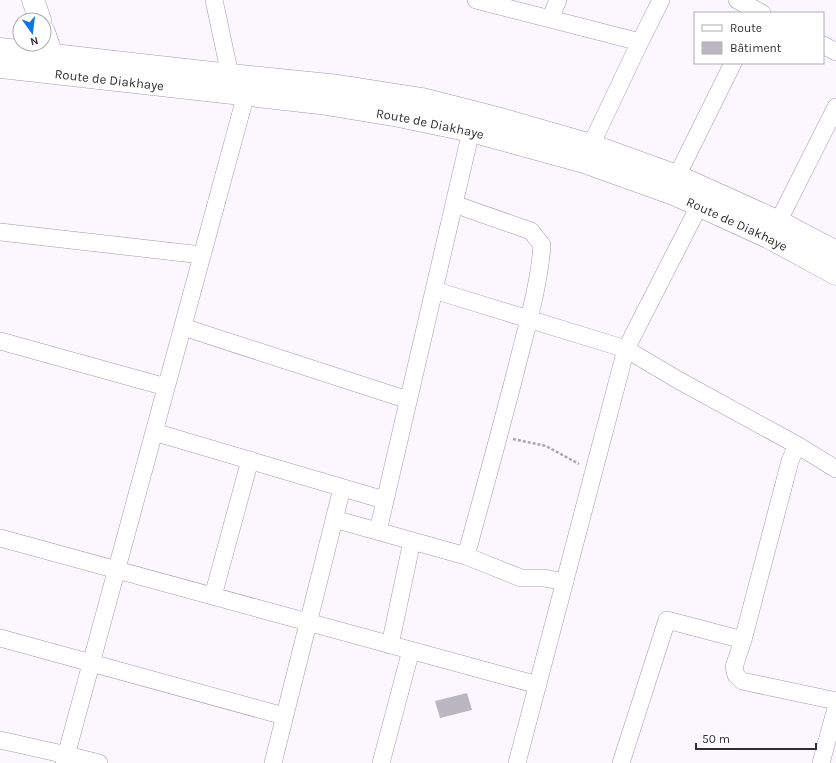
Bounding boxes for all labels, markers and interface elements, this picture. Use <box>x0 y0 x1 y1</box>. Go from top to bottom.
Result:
north arrow <box>12 12 52 52</box>
legend <box>694 12 824 64</box>
text: Route <box>730 21 762 35</box>
text: N <box>29 34 40 48</box>
text: Bâtiment <box>730 41 782 55</box>
street label: Route de Diakhaye <box>54 66 165 93</box>
street label: Route de Diakhaye <box>375 105 486 142</box>
street label: Route de Diakhaye <box>684 193 791 254</box>
scale bar <box>696 725 816 751</box>
text: 50 m <box>702 732 730 746</box>

